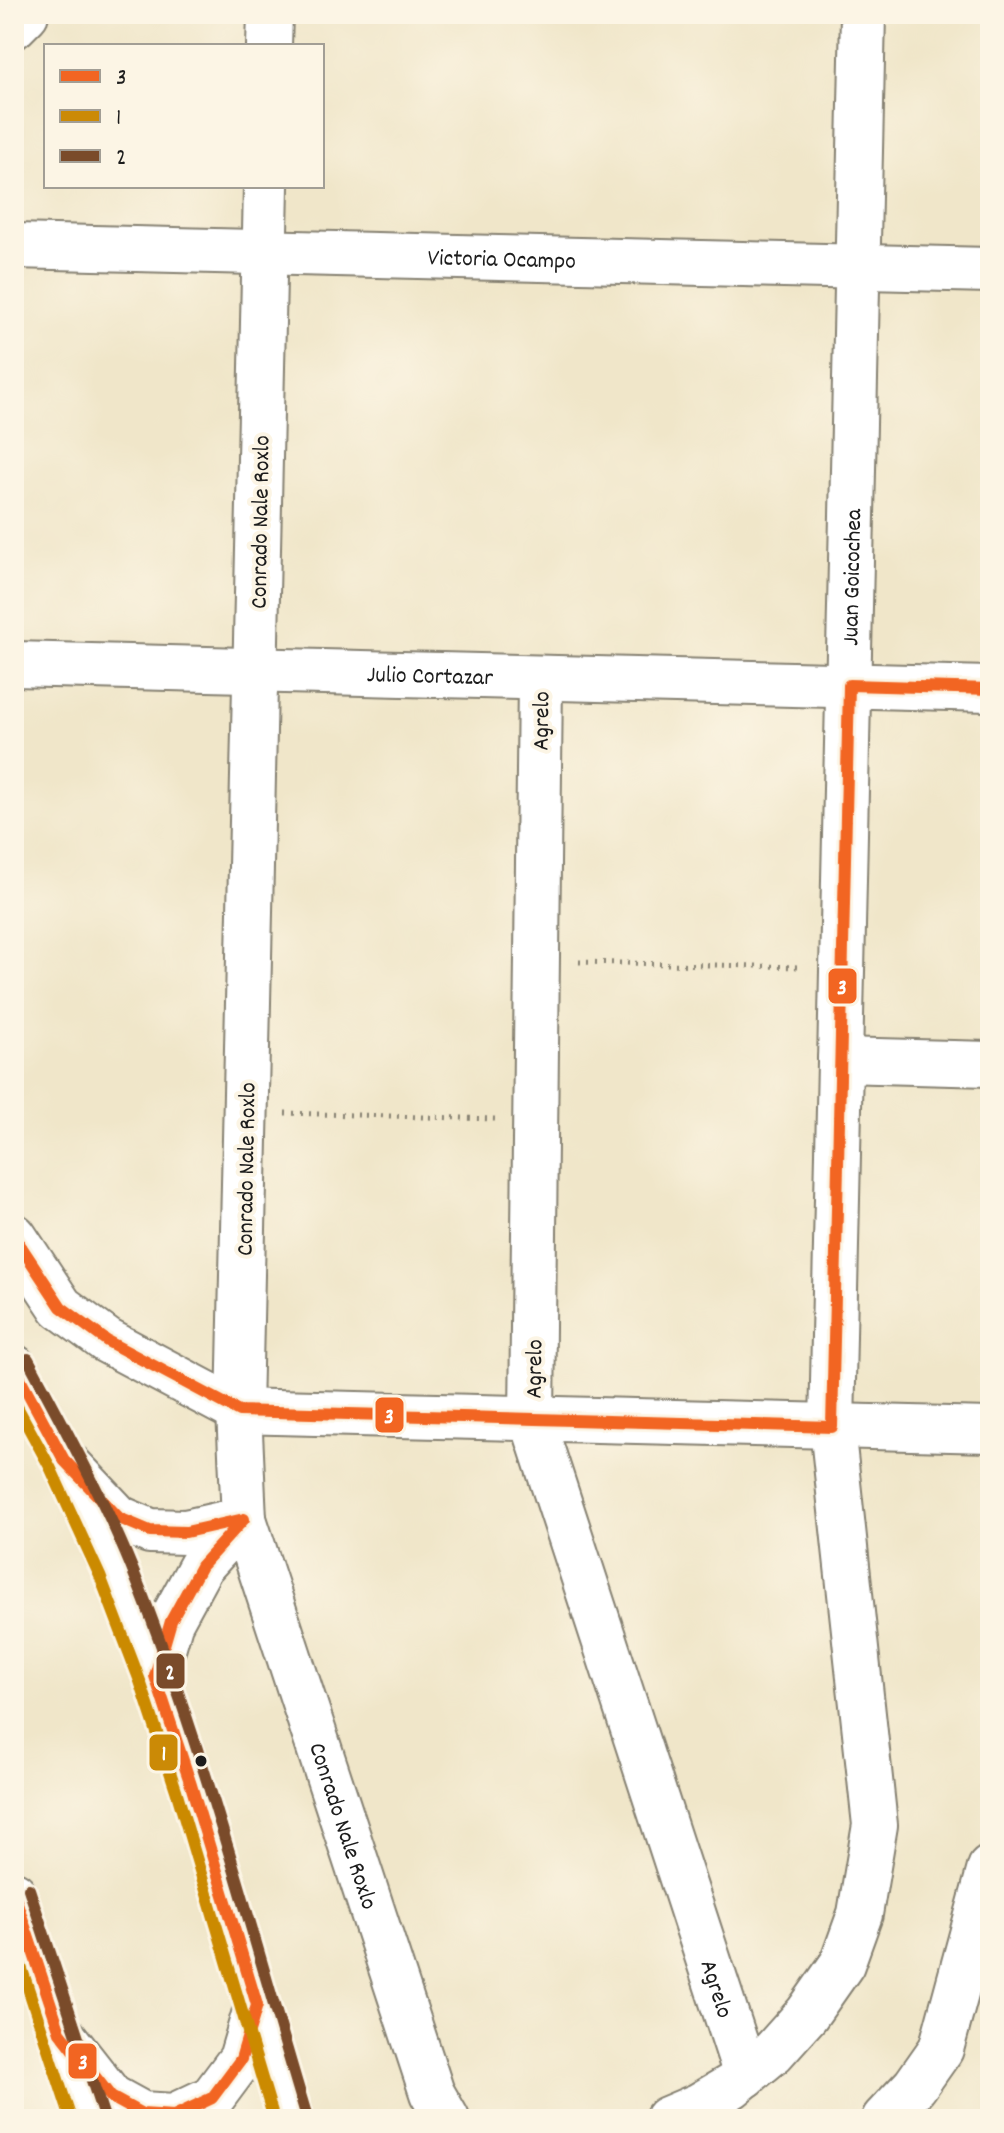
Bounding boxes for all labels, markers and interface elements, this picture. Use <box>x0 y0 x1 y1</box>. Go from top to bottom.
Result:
legend <box>44 44 324 188</box>
text: 3 <box>116 62 127 96</box>
text: 1 <box>116 102 121 136</box>
text: 2 <box>116 142 127 176</box>
street label: Victoria Ocampo <box>427 242 576 280</box>
street label: Conrado Nale Roxlo <box>243 435 281 609</box>
street label: Juan Goicochea <box>835 508 872 646</box>
street label: Julio Cortazar <box>366 659 493 696</box>
street label: Agrelo <box>525 691 561 751</box>
line badge: 3 <box>827 967 858 1005</box>
text: 3 <box>837 974 847 1005</box>
street label: Conrado Nale Roxlo <box>229 1082 267 1256</box>
street label: Agrelo <box>518 1339 554 1399</box>
line badge: 3 <box>374 1396 405 1434</box>
text: 3 <box>384 1403 394 1434</box>
line badge: 2 <box>155 1652 186 1690</box>
text: 2 <box>165 1659 175 1690</box>
line badge: 1 <box>148 1733 179 1772</box>
street label: Conrado Nale Roxlo <box>298 1739 385 1914</box>
text: 1 <box>162 1740 166 1771</box>
unlabelled marker <box>193 1753 209 1769</box>
street label: Agrelo <box>690 1956 740 2023</box>
line badge: 3 <box>67 2042 98 2080</box>
text: 3 <box>78 2049 88 2080</box>

